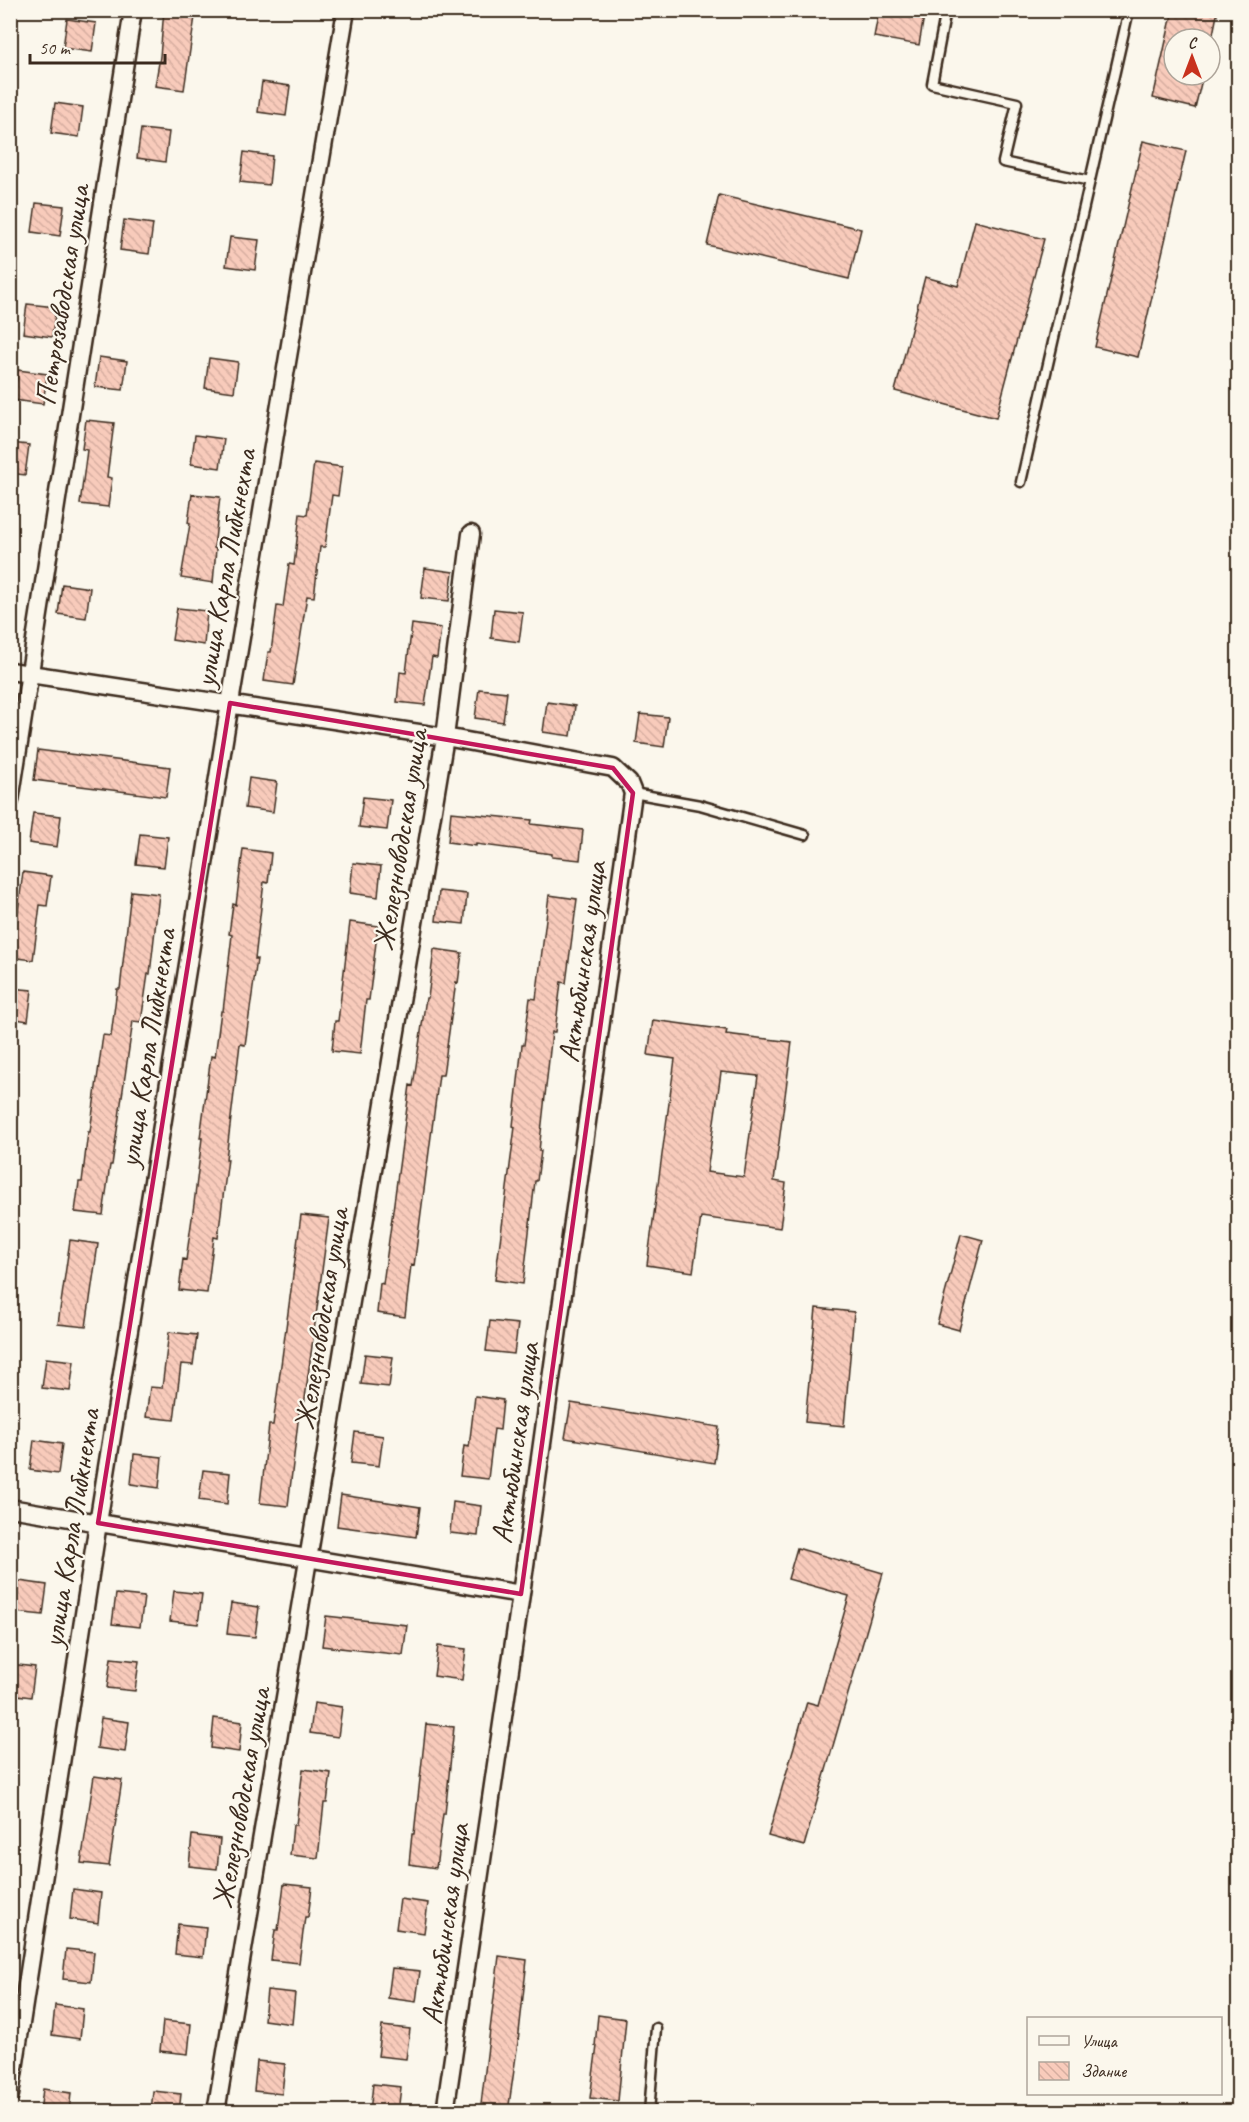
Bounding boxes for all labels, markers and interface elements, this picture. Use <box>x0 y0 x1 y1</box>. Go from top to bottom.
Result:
scale bar <box>30 27 165 65</box>
north arrow <box>1162 27 1222 87</box>
text: С <box>1188 33 1198 53</box>
text: 50 m <box>39 37 72 59</box>
street label: Петрозаводская улица <box>26 180 99 408</box>
street label: улица Карла Либкнехта <box>185 444 265 692</box>
street label: Железноводская улица <box>364 724 437 953</box>
street label: Актюбинская улица <box>549 857 615 1065</box>
street label: улица Карла Либкнехта <box>109 924 185 1172</box>
street label: Железноводская улица <box>285 1203 358 1432</box>
street label: Актюбинская улица <box>482 1338 548 1546</box>
street label: улица Карла Либкнехта <box>33 1404 109 1652</box>
street label: Железноводская улица <box>203 1682 280 1911</box>
street label: Актюбинская улица <box>412 1819 478 2027</box>
legend <box>1027 2017 1222 2095</box>
text: Улица <box>1081 2030 1118 2052</box>
text: Здание <box>1081 2060 1127 2082</box>

